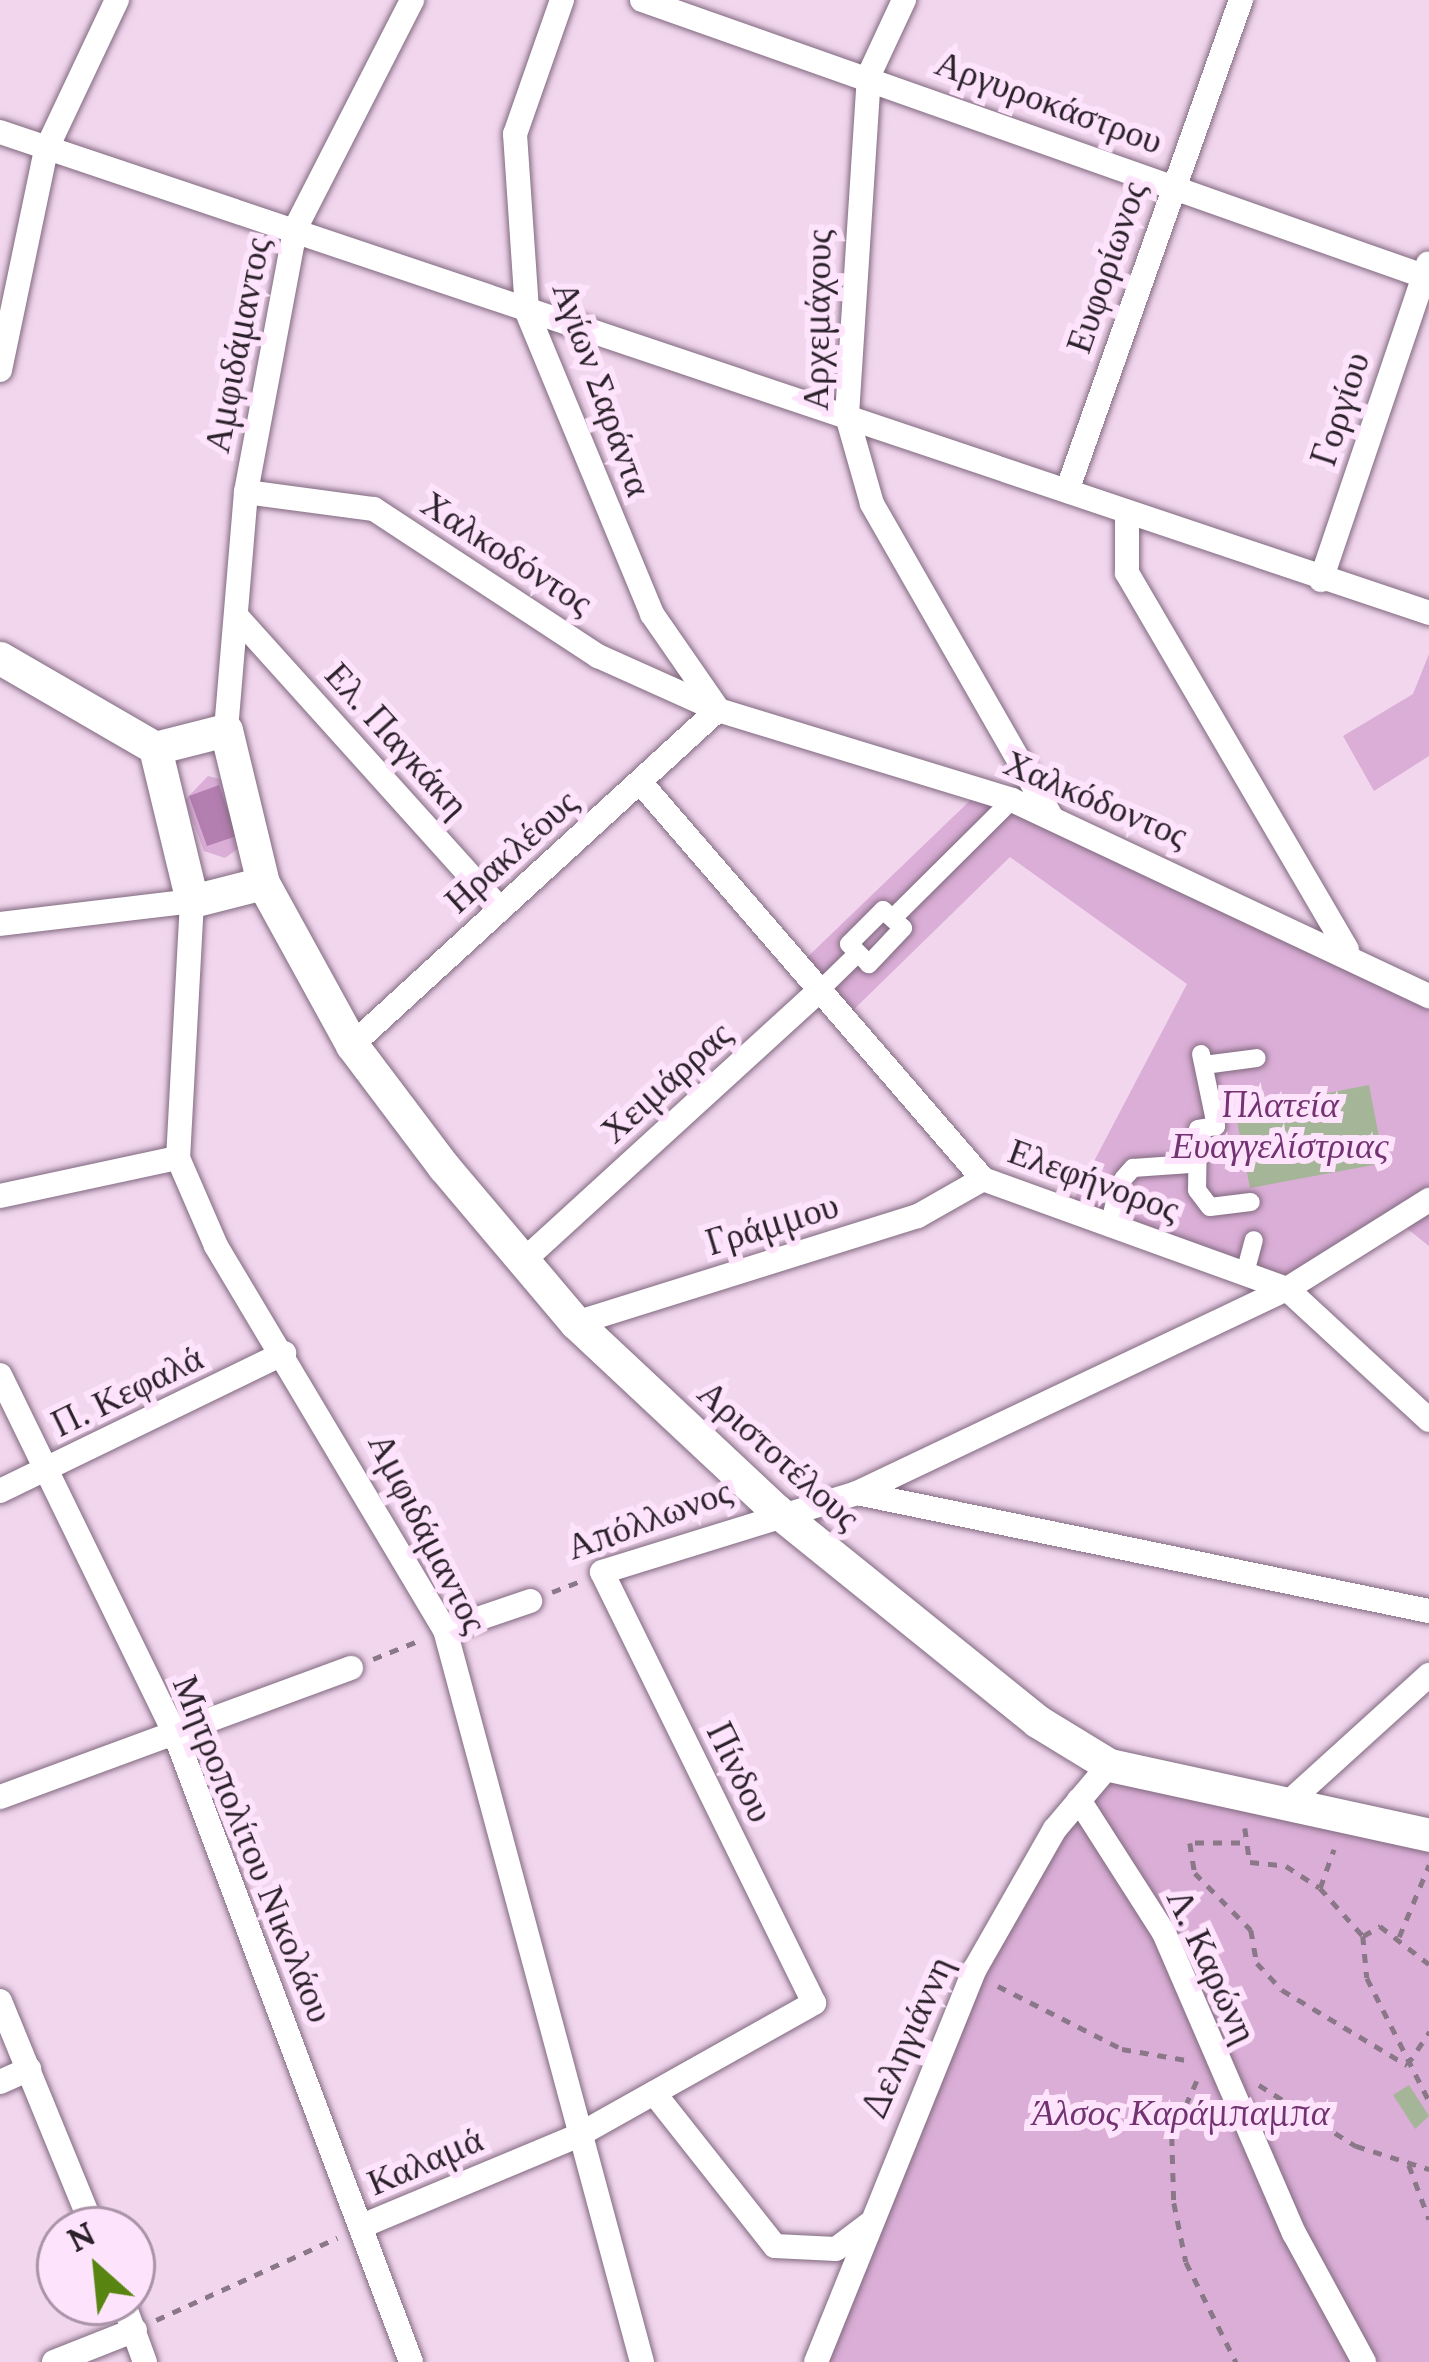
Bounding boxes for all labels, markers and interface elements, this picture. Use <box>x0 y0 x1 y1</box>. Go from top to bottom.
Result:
street label: Αργυροκάστρου <box>930 41 1168 163</box>
street label: Ευφορίωνος <box>1057 176 1155 358</box>
street label: Αρχεμάχους <box>794 229 840 411</box>
street label: Αμφιδάμαντος <box>195 234 279 456</box>
street label: Αγίων Σαράντα <box>543 276 661 502</box>
street label: Γοργίου <box>1301 347 1379 471</box>
street label: Χαλκοδόντος <box>413 482 601 624</box>
street label: Ελ. Παγκάκη <box>316 654 478 826</box>
street label: Χαλκόδοντος <box>998 741 1194 857</box>
street label: Ηρακλέους <box>436 780 586 922</box>
street label: Χειμάρρας <box>592 1012 740 1152</box>
park label: Πλατεία Ευαγγελίστριας <box>1172 1082 1388 1167</box>
street label: Ελεφήνορος <box>1003 1129 1185 1231</box>
street label: Γράμμου <box>700 1183 844 1265</box>
street label: Π. Κεφαλά <box>44 1336 210 1446</box>
street label: Αριστοτέλους <box>689 1371 869 1539</box>
street label: Αμφιδάμαντος <box>359 1426 497 1640</box>
street label: Απόλλωνος <box>561 1469 737 1569</box>
street label: Μητροπολίτου Νικολάου <box>164 1669 342 2029</box>
street label: Πίνδου <box>697 1715 783 1829</box>
street label: Λ. Καρώνη <box>1158 1882 1266 2050</box>
street label: Δεληγιάννη <box>852 1950 962 2124</box>
park label: Άλσος Καράμπαμπα <box>1032 2091 1330 2135</box>
street label: Καλαμά <box>361 2118 489 2204</box>
north arrow <box>36 2206 156 2326</box>
text: N <box>60 2212 102 2261</box>

